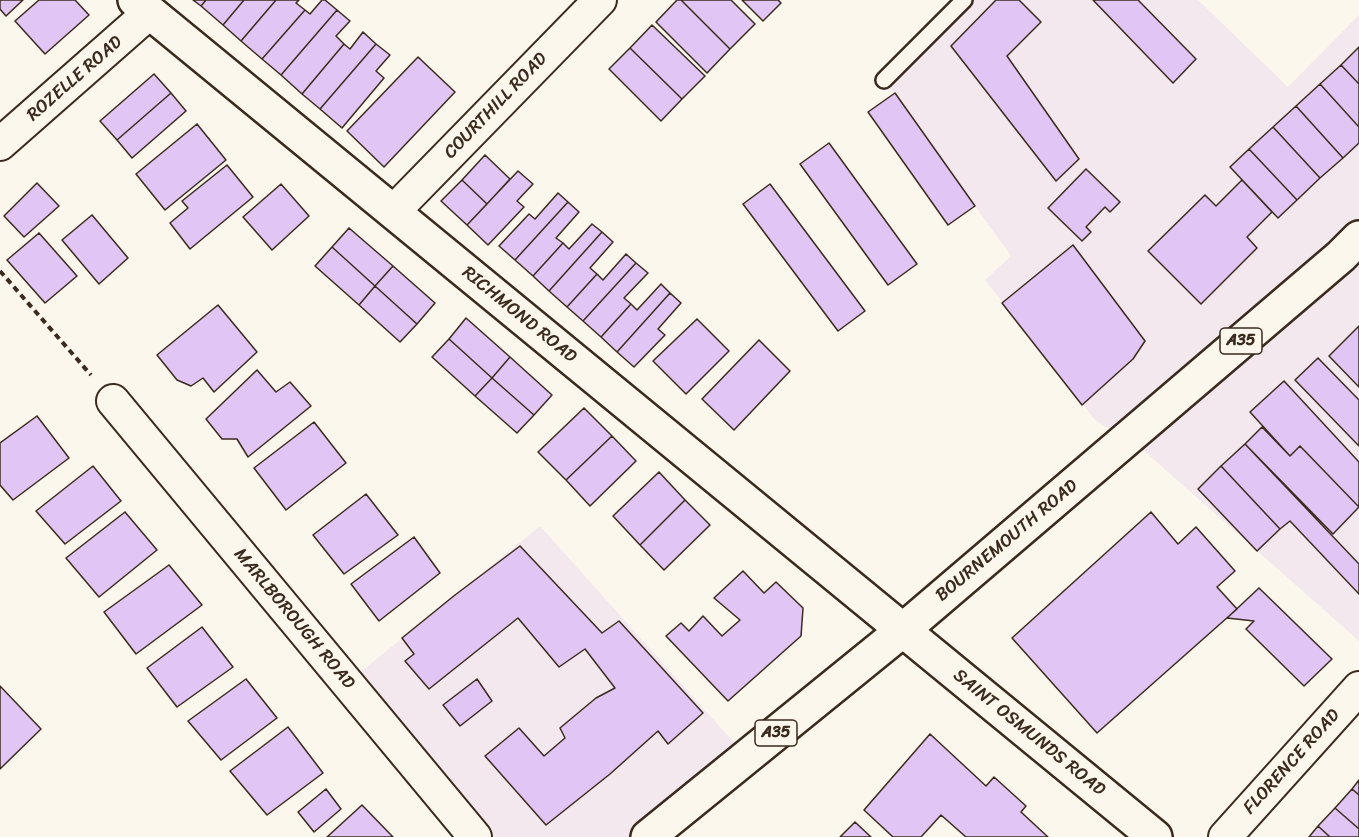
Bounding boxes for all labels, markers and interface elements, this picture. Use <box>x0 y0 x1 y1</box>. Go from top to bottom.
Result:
street label: ROZELLE ROAD <box>23 32 127 126</box>
street label: COURTHILL ROAD <box>440 48 552 164</box>
street label: RICHMOND ROAD <box>457 262 581 368</box>
road number: A35 <box>1220 328 1262 354</box>
street label: BOURNEMOUTH ROAD <box>932 475 1082 607</box>
street label: MARLBOROUGH ROAD <box>229 544 359 694</box>
street label: SAINT OSMUNDS ROAD <box>949 665 1109 801</box>
street label: FLORENCE ROAD <box>1239 705 1345 819</box>
road number: A35 <box>755 720 797 746</box>

